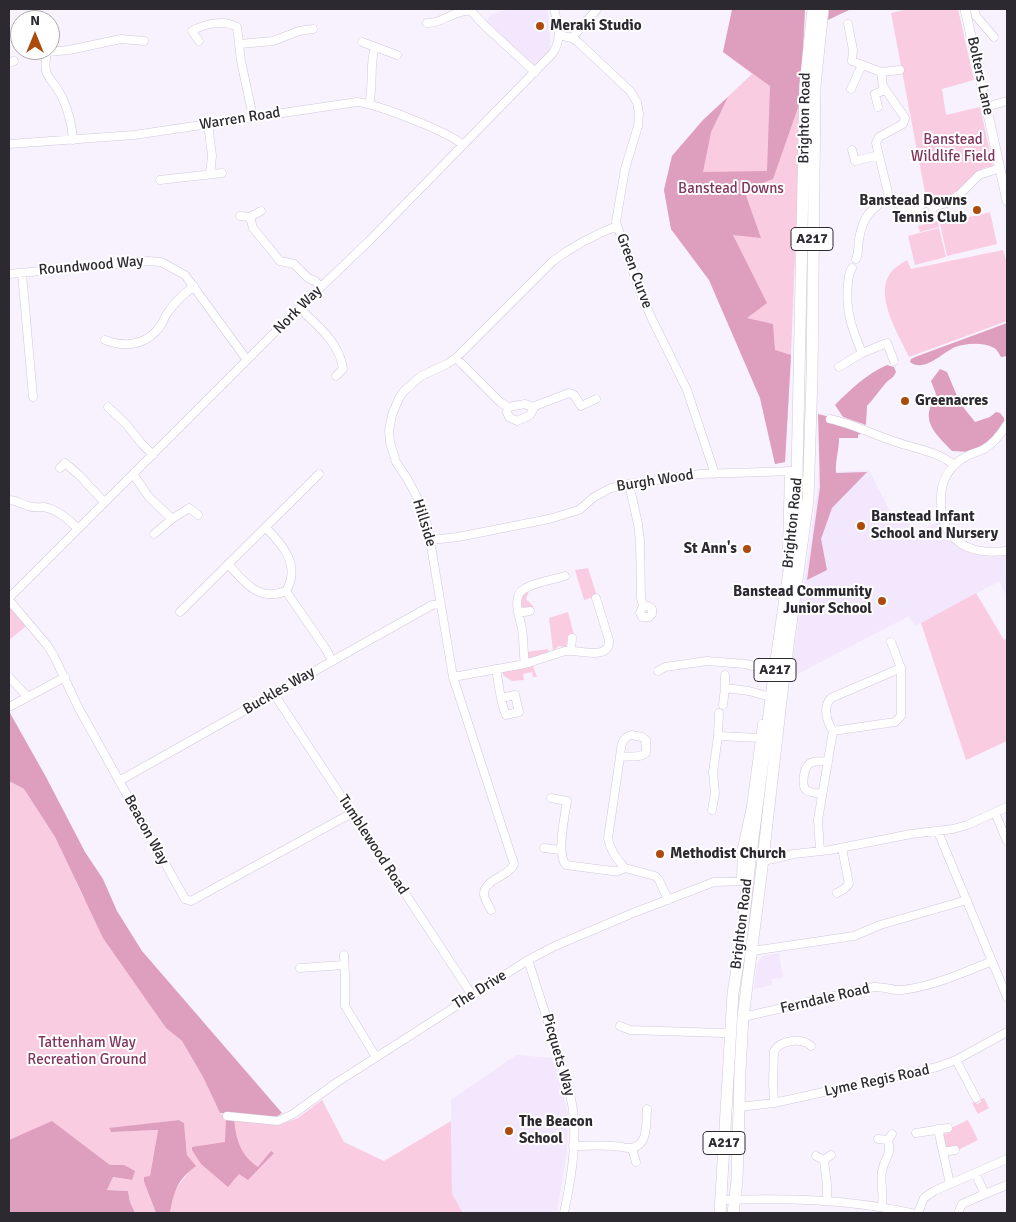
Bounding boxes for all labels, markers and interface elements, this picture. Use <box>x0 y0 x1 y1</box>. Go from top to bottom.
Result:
north arrow <box>10 10 60 60</box>
text: N <box>30 12 40 29</box>
place label: Meraki Studio <box>550 17 642 35</box>
marker: Meraki Studio <box>534 20 546 32</box>
street label: Bolters Lane <box>963 35 997 117</box>
street label: Brighton Road <box>795 72 815 164</box>
street label: Warren Road <box>198 104 282 134</box>
park label: Banstead Wildlife Field <box>911 131 995 166</box>
park label: Banstead Downs <box>678 180 784 198</box>
place label: Banstead Downs Tennis Club <box>859 192 967 227</box>
marker: Banstead Downs Tennis Club <box>971 204 983 216</box>
road number: A217 <box>791 228 833 250</box>
street label: Green Curve <box>612 231 656 311</box>
street label: Roundwood Way <box>38 252 144 280</box>
street label: Nork Way <box>270 282 326 338</box>
place label: Greenacres <box>915 392 988 410</box>
marker: Greenacres <box>899 395 911 407</box>
street label: Burgh Wood <box>615 466 695 496</box>
street label: Brighton Road <box>779 477 807 569</box>
street label: Hillside <box>408 497 440 549</box>
place label: Banstead Infant School and Nursery <box>871 508 998 543</box>
marker: Banstead Infant School and Nursery <box>855 520 867 532</box>
place label: St Ann's <box>684 540 737 558</box>
marker: St Ann's <box>741 543 753 555</box>
place label: Banstead Community Junior School <box>733 583 872 618</box>
marker: Banstead Community Junior School <box>876 595 888 607</box>
road number: A217 <box>754 658 796 682</box>
street label: Buckles Way <box>240 663 318 719</box>
street label: Beacon Way <box>119 792 173 868</box>
street label: Tumblewood Road <box>334 792 412 898</box>
place label: Methodist Church <box>670 845 786 863</box>
marker: Methodist Church <box>654 848 666 860</box>
street label: Brighton Road <box>728 878 756 970</box>
street label: The Drive <box>450 966 510 1014</box>
street label: Ferndale Road <box>778 980 872 1018</box>
street label: Picquets Way <box>538 1012 578 1098</box>
park label: Tattenham Way Recreation Ground <box>27 1034 147 1069</box>
street label: Lyme Regis Road <box>823 1061 931 1101</box>
place label: The Beacon School <box>519 1113 593 1148</box>
marker: The Beacon School <box>503 1125 515 1137</box>
road number: A217 <box>703 1132 745 1154</box>

